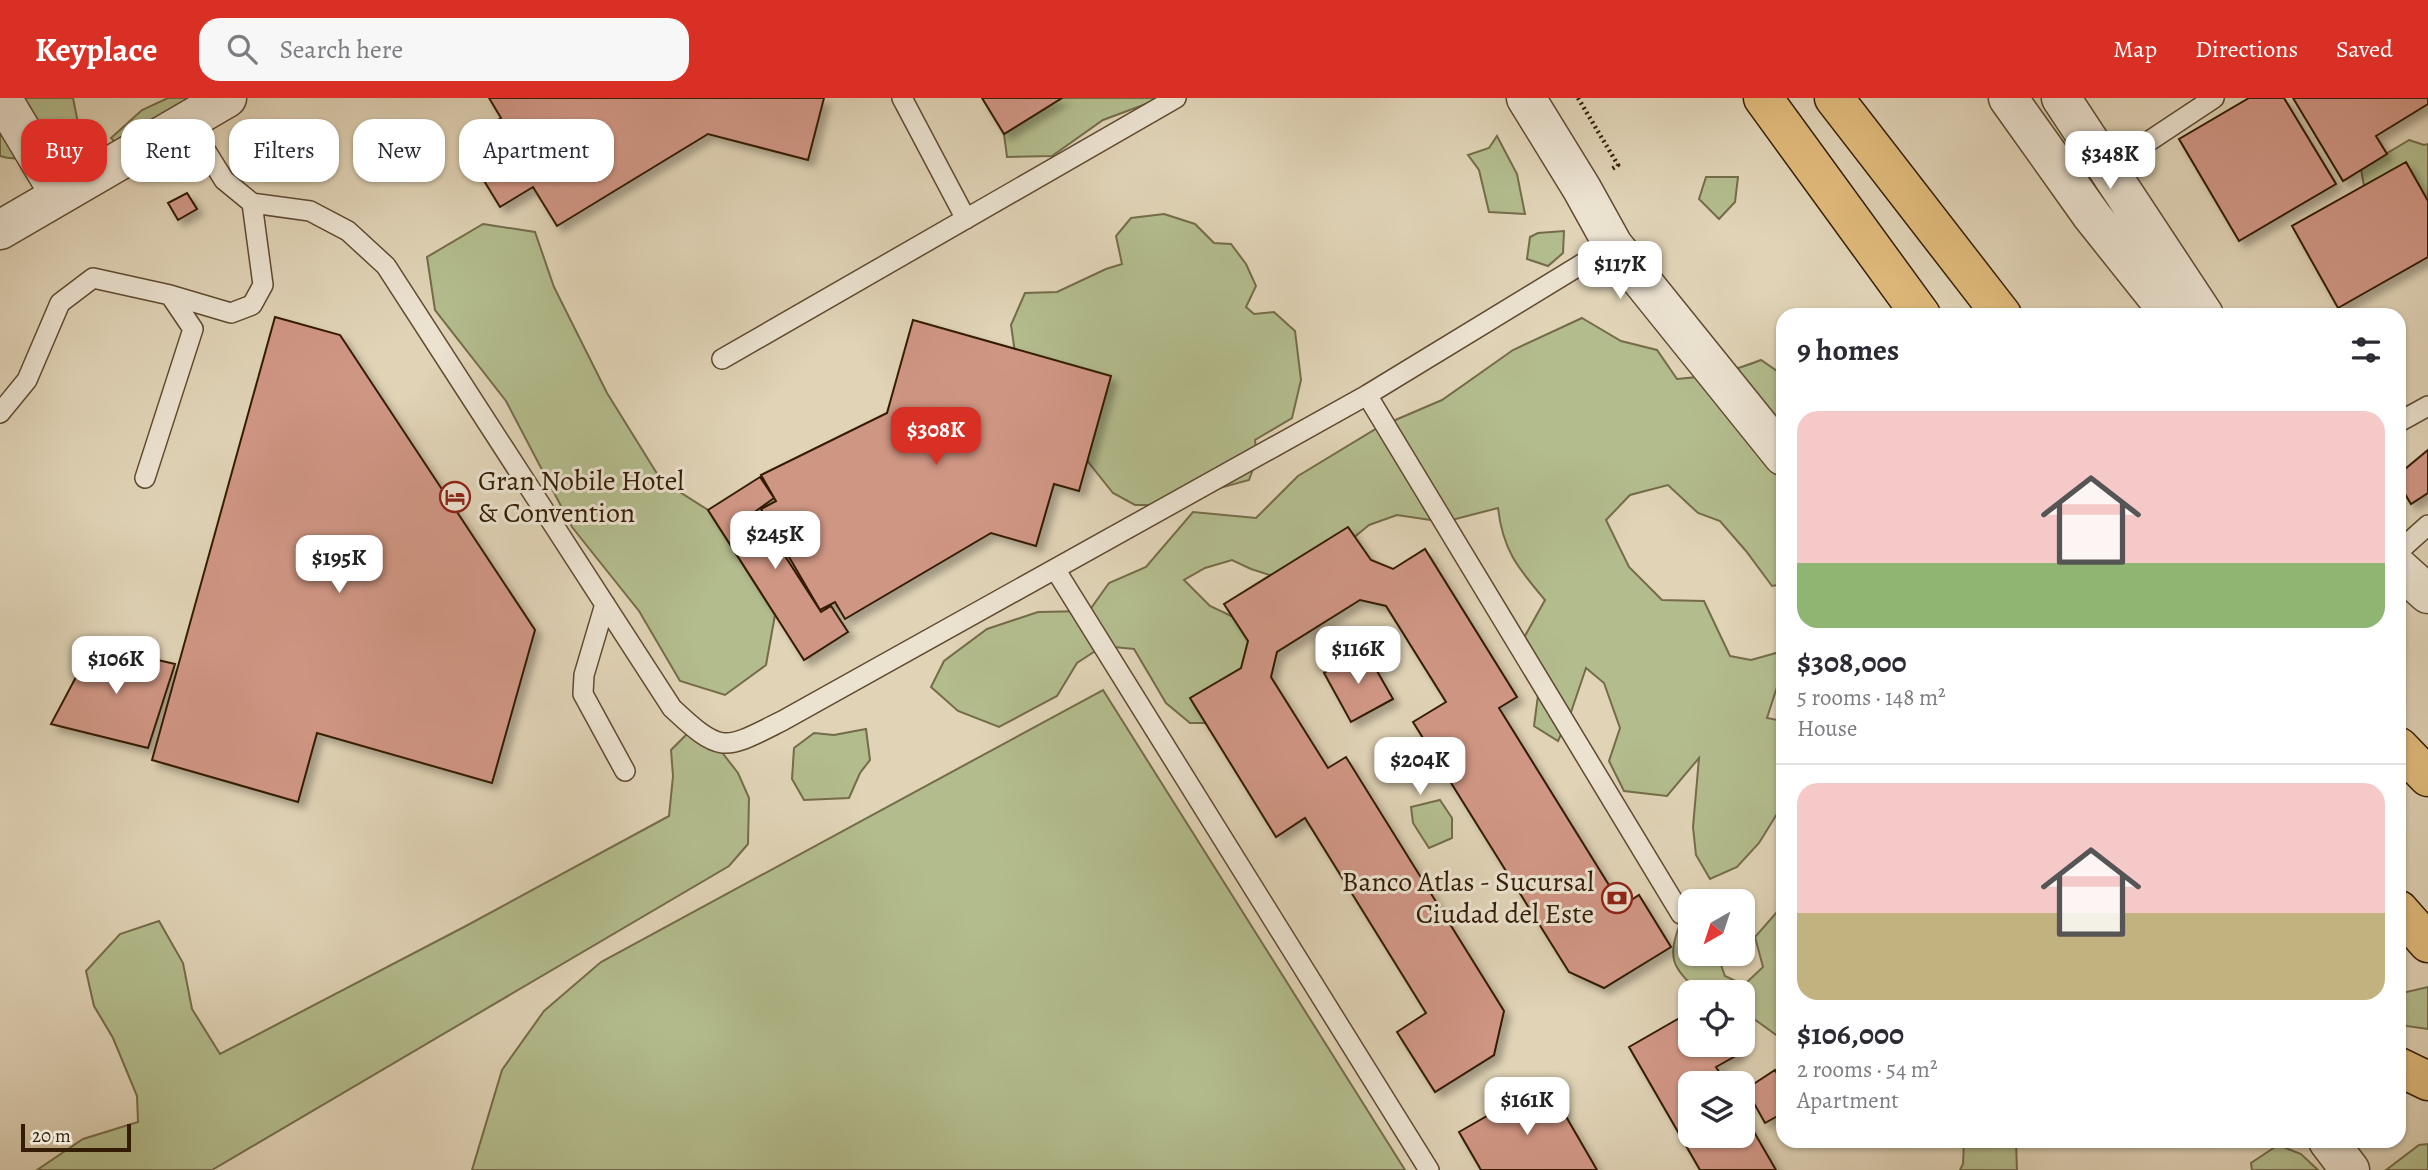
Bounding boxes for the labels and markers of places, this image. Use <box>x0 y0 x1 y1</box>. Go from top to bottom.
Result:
pin: $348K <box>2061 132 2159 191</box>
pin: $117K <box>1571 242 1669 301</box>
pin: $308K <box>887 408 985 467</box>
place label: Gran Nobile Hotel & Convention <box>478 462 684 532</box>
hotel icon: Gran Nobile Hotel & Convention <box>438 480 472 514</box>
pin: $245K <box>726 512 824 571</box>
pin: $195K <box>290 536 388 595</box>
pin: $116K <box>1309 626 1407 686</box>
pin: $106K <box>67 636 165 696</box>
pin: $204K <box>1371 738 1469 797</box>
place label: Banco Atlas - Sucursal Ciudad del Este <box>1342 863 1594 933</box>
bank icon: Banco Atlas - Sucursal Ciudad del Este <box>1600 881 1634 915</box>
pin: $161K <box>1478 1077 1576 1137</box>

